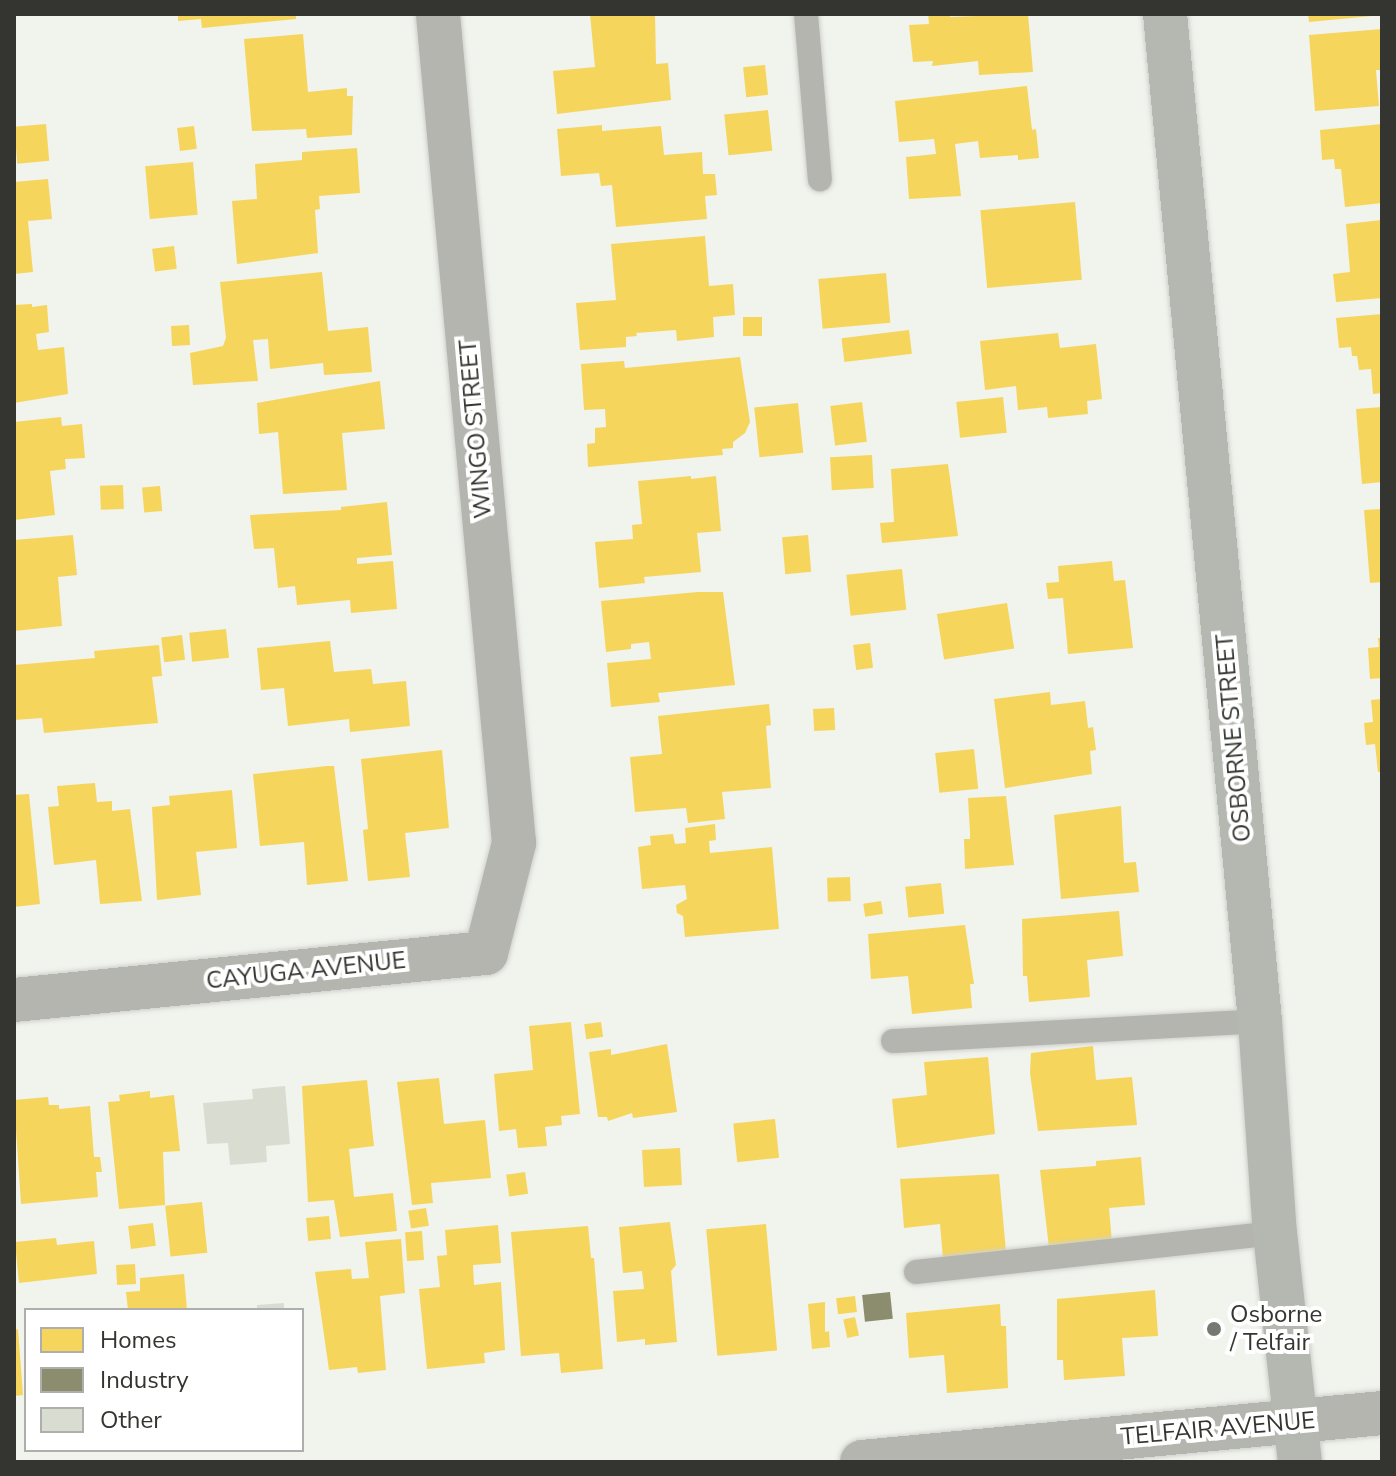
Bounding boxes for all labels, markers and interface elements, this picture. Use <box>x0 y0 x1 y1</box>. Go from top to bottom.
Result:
street label: WINGO STREET <box>454 338 498 520</box>
street label: OSBORNE STREET <box>1211 633 1257 843</box>
street label: CAYUGA AVENUE <box>205 946 407 996</box>
place label: Osborne / Telfair <box>1230 1301 1322 1357</box>
legend <box>24 1308 304 1452</box>
marker: Osborne / Telfair <box>1205 1320 1223 1338</box>
text: Homes <box>100 1324 176 1356</box>
text: Industry <box>100 1364 189 1396</box>
text: Other <box>100 1404 162 1436</box>
street label: TELFAIR AVENUE <box>1120 1406 1316 1452</box>

